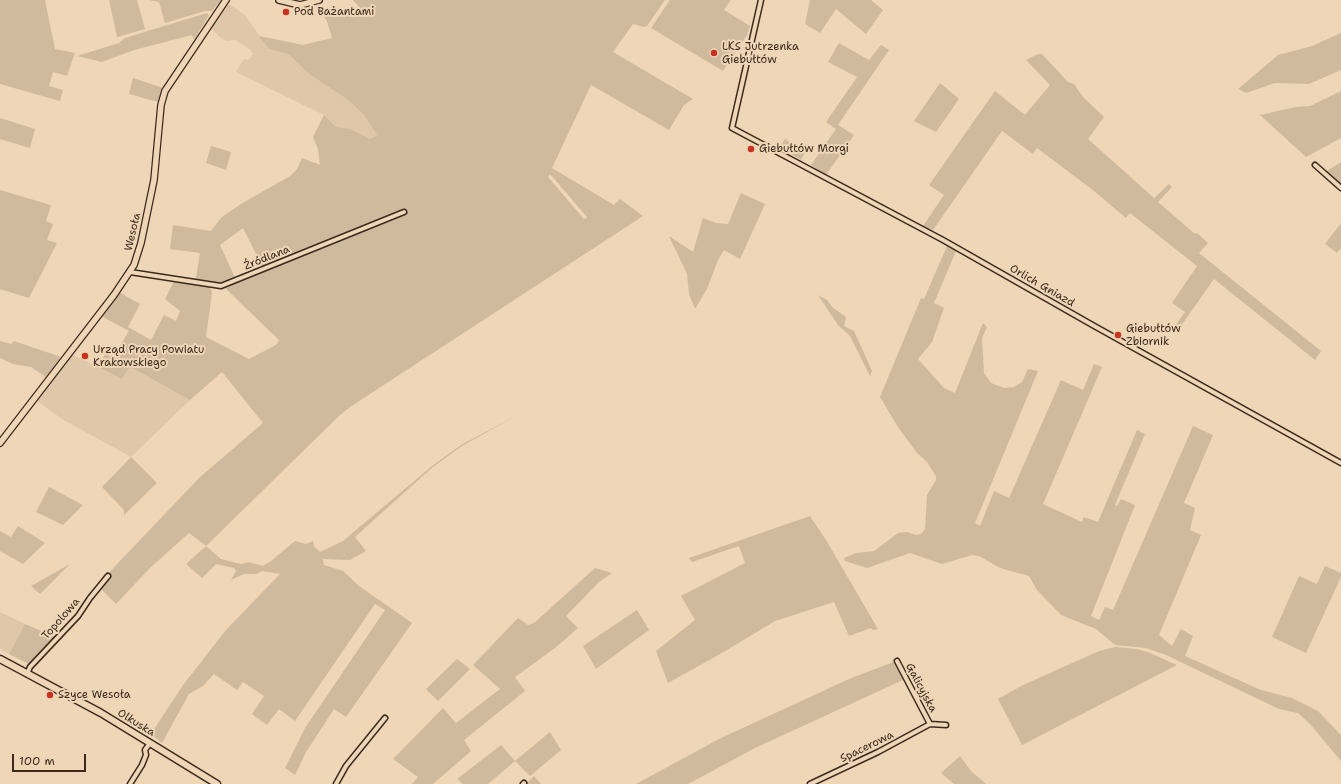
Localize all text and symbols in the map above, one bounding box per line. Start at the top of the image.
place label: Pod Bażantami [294,5,374,19]
marker: Pod Bażantami [281,7,291,17]
place label: LKS Jutrzenka Giebułtów [722,40,799,66]
marker: LKS Jutrzenka Giebułtów [709,48,719,58]
place label: Giebułtów Morgi [759,142,849,156]
marker: Giebułtów Morgi [746,144,756,154]
street label: Wesoła [122,212,144,252]
street label: Źródlana [242,243,292,273]
street label: Orlich Gniazd [1007,262,1077,310]
place label: Giebułtów Zbiornik [1126,322,1181,348]
marker: Giebułtów Zbiornik [1113,330,1123,340]
place label: Urząd Pracy Powiatu Krakowskiego [93,343,204,369]
marker: Urząd Pracy Powiatu Krakowskiego [80,351,90,361]
street label: Topolowa [39,595,83,643]
street label: Galicyjska [903,661,939,715]
place label: Szyce Wesoła [58,688,131,702]
marker: Szyce Wesoła [45,690,55,700]
street label: Olkuska [115,706,157,740]
street label: Spacerowa [838,728,896,766]
scale bar [14,746,88,772]
text: 100 m [19,753,55,769]

